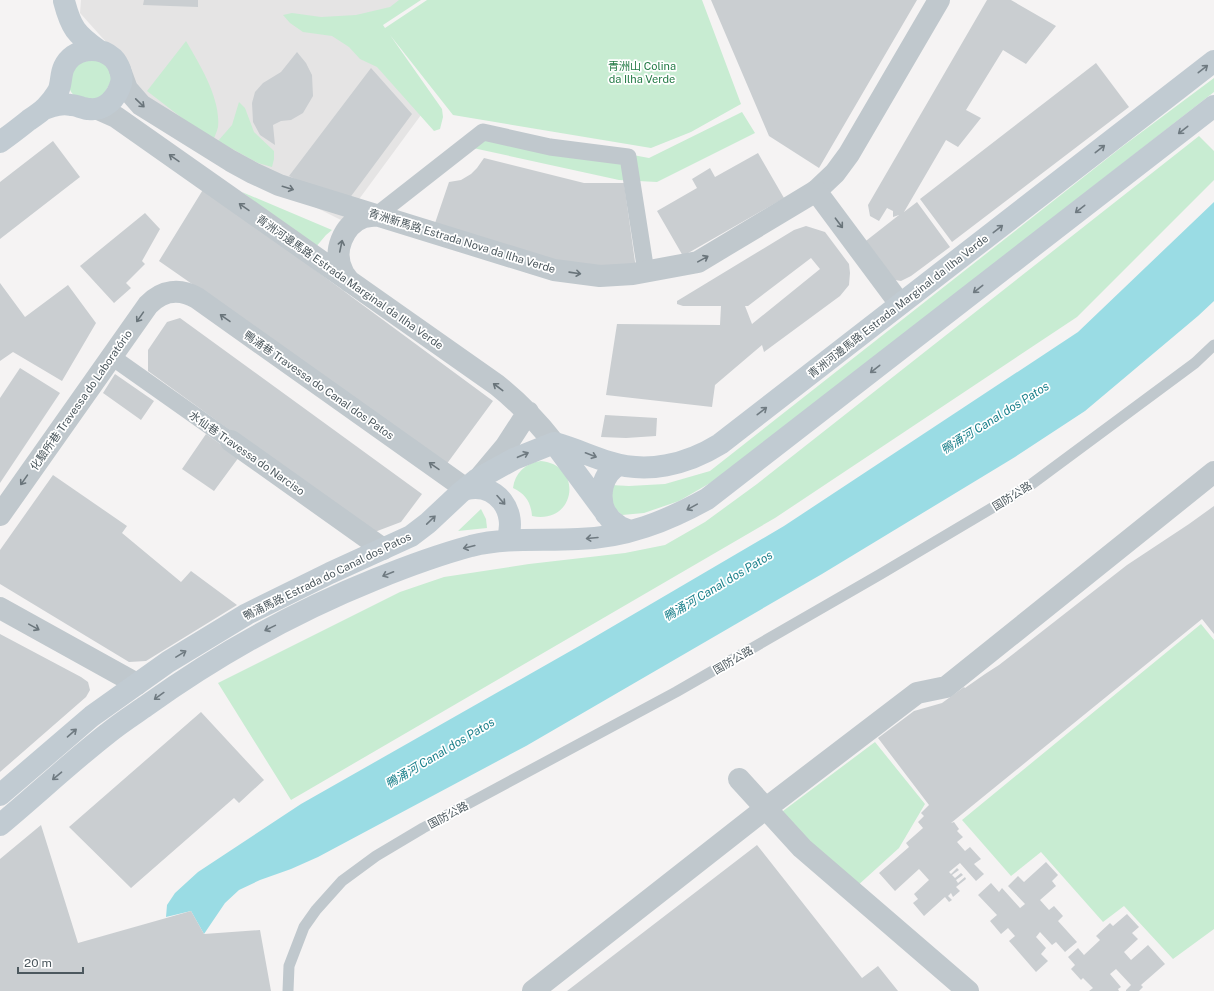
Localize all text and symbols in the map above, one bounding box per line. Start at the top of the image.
park label: 青洲山 Colina da Ilha Verde [608,60,676,85]
one-way arrow [1197,65,1208,74]
one-way arrow [135,98,145,108]
one-way arrow [1178,125,1189,134]
one-way arrow [1095,145,1106,154]
one-way arrow [169,154,180,162]
one-way arrow [282,184,294,192]
one-way arrow [238,203,249,211]
one-way arrow [1075,205,1086,214]
street label: 青洲新馬路 Estrada Nova da Ilha Verde [367,207,557,275]
street label: 青洲河邊馬路 Estrada Marginal da Ilha Verde [254,213,446,351]
one-way arrow [835,217,843,228]
one-way arrow [992,225,1003,233]
street label: 青洲河邊馬路 Estrada Marginal da Ilha Verde [806,232,990,380]
one-way arrow [337,240,345,253]
one-way arrow [697,255,709,262]
one-way arrow [568,269,581,277]
one-way arrow [972,285,983,293]
one-way arrow [136,311,144,322]
one-way arrow [220,314,231,322]
street label: 化驗所巷 Travessa do Laboratório [28,328,134,472]
street label: 鴨涌巷 Travessa do Canal dos Patos [242,328,397,442]
one-way arrow [870,364,881,373]
water label: 鴨涌河 Canal dos Patos [938,379,1052,457]
one-way arrow [493,382,504,391]
one-way arrow [756,407,767,416]
street label: 水仙巷 Travessa do Narciso [187,409,307,497]
one-way arrow [516,451,528,458]
one-way arrow [585,452,597,460]
one-way arrow [428,462,439,470]
one-way arrow [20,475,29,486]
street label: 国防公路 [990,479,1034,513]
one-way arrow [496,495,505,505]
one-way arrow [686,504,698,512]
one-way arrow [426,515,436,525]
street label: 鴨涌馬路 Estrada do Canal dos Patos [241,530,413,622]
one-way arrow [586,535,599,542]
one-way arrow [463,544,476,551]
water label: 鴨涌河 Canal dos Patos [661,548,775,624]
one-way arrow [382,571,394,579]
one-way arrow [28,623,40,631]
one-way arrow [264,625,276,632]
street label: 国防公路 [711,644,755,676]
one-way arrow [175,649,187,657]
one-way arrow [154,692,165,700]
water label: 鴨涌河 Canal dos Patos [383,715,497,791]
one-way arrow [67,729,78,738]
one-way arrow [51,772,62,781]
street label: 国防公路 [426,799,470,831]
scale bar [18,949,83,975]
text: 20 m [24,956,52,970]

